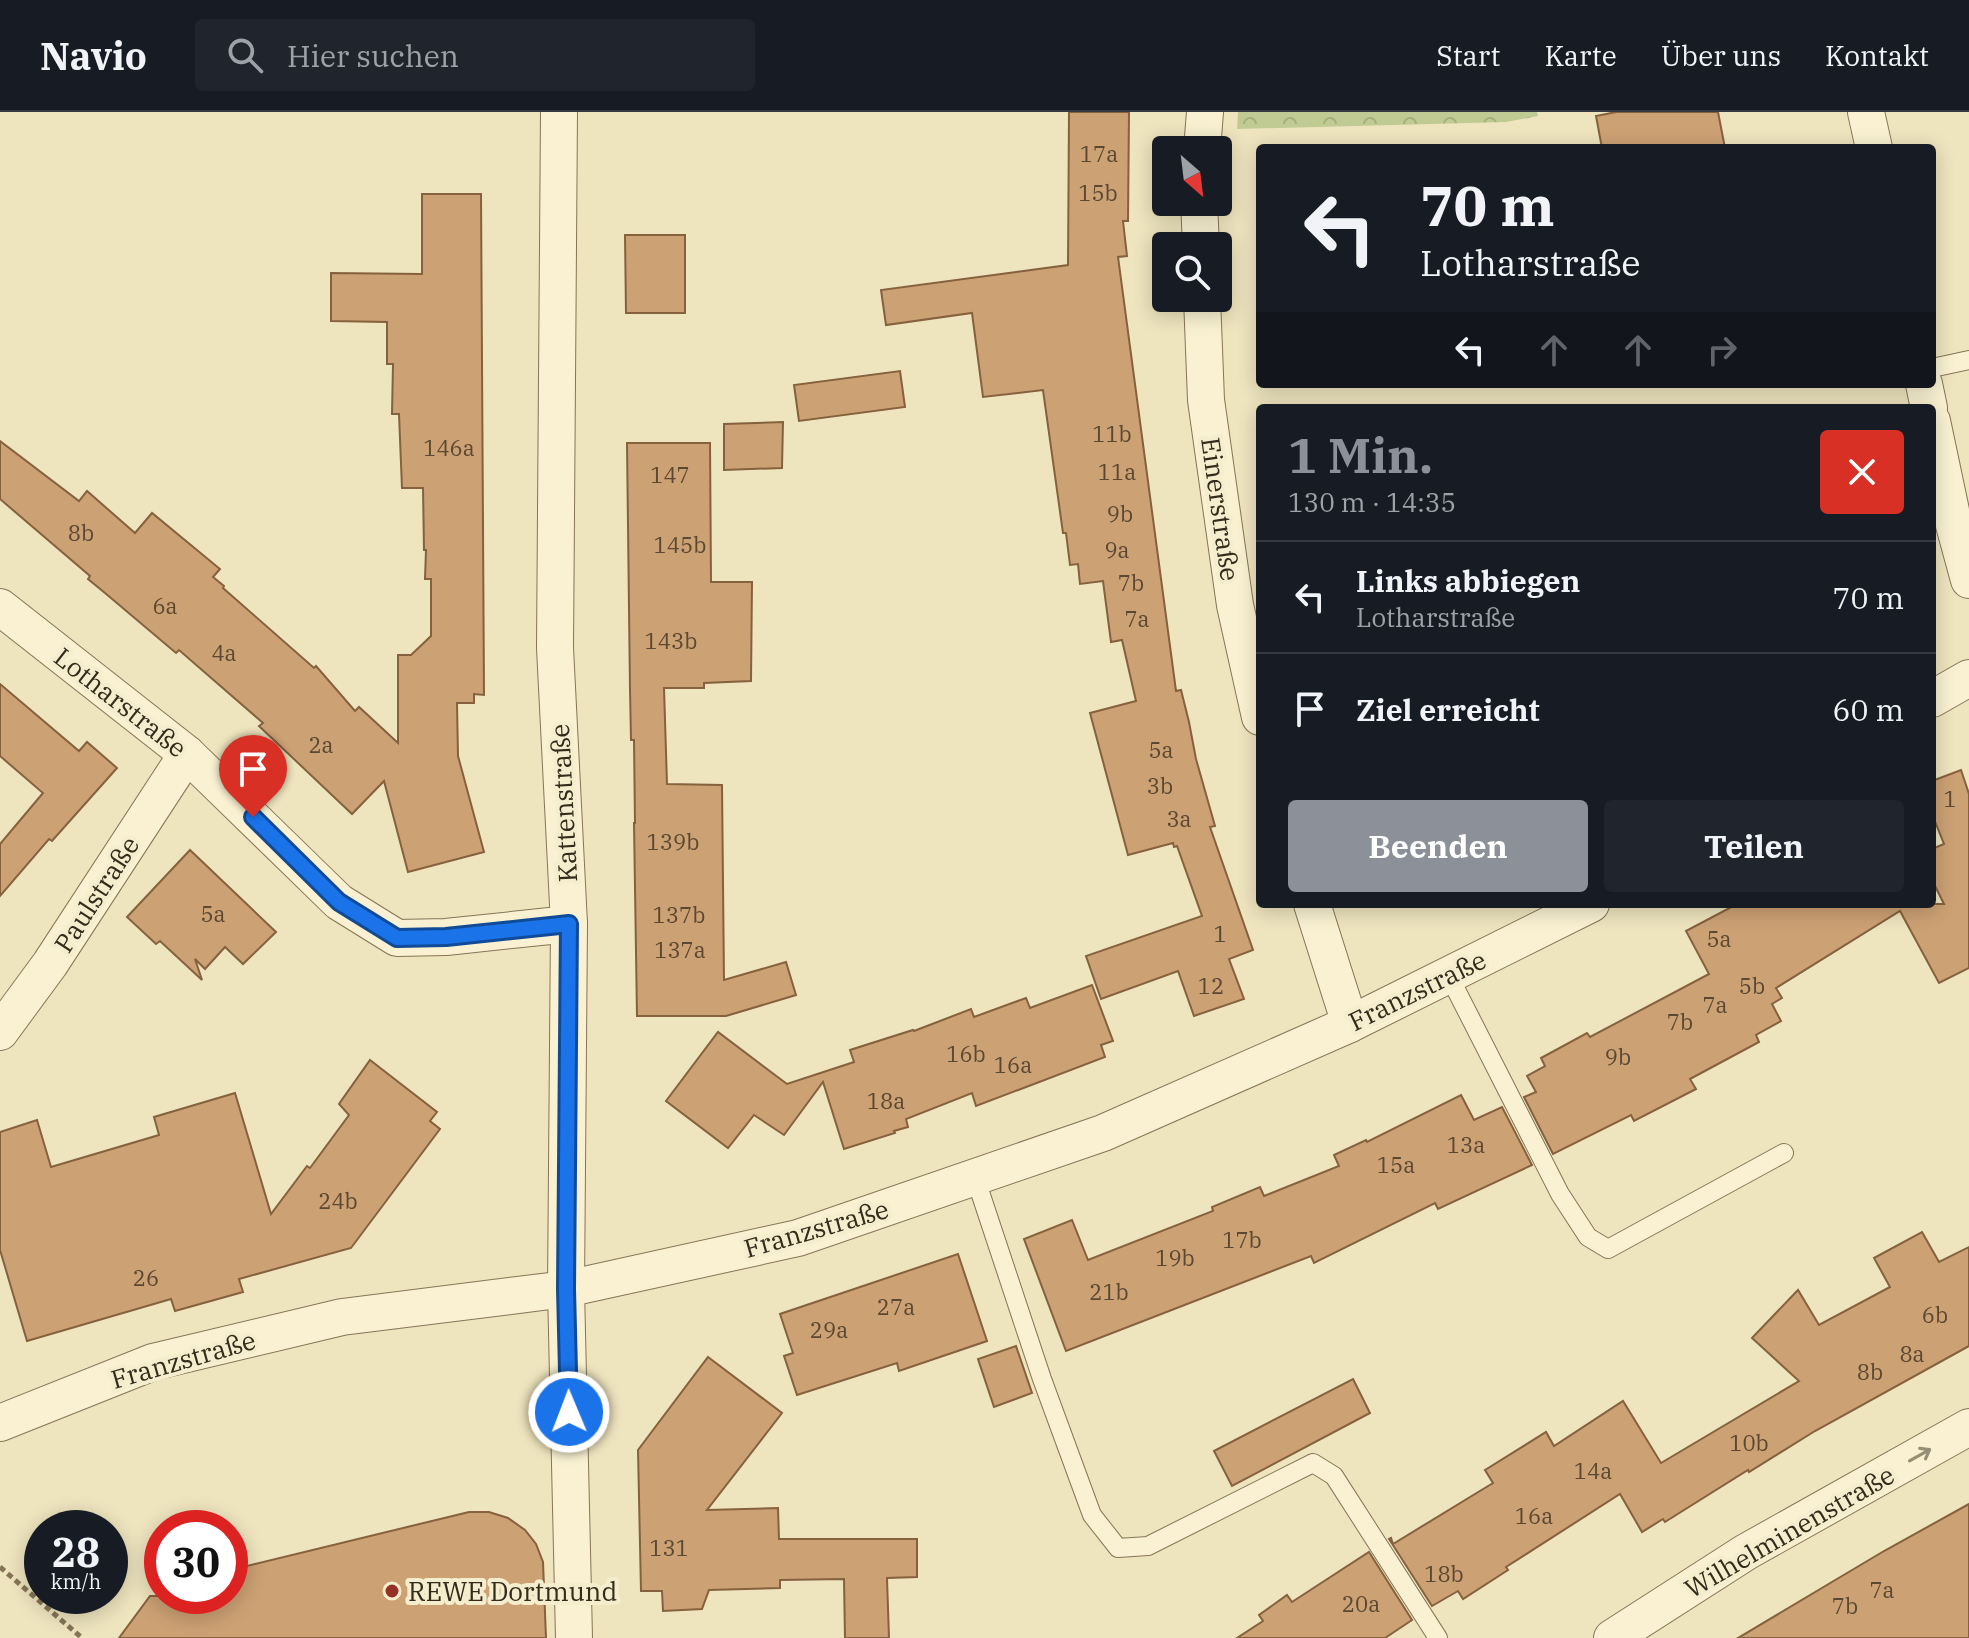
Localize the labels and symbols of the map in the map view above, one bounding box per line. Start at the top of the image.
north arrow [1152,136,1232,216]
house number: 17a [1080,139,1118,168]
house number: 15b [1078,178,1118,207]
house number: 11b [1092,419,1132,448]
house number: 146a [423,433,475,462]
street label: Einerstraße [1194,435,1248,583]
house number: 11a [1098,457,1136,486]
house number: 147 [650,460,690,489]
house number: 9b [1107,499,1133,528]
house number: 8b [68,518,94,547]
house number: 145b [654,530,706,559]
house number: 9a [1104,535,1130,564]
house number: 7b [1118,568,1144,597]
house number: 6a [152,591,178,620]
house number: 7a [1124,604,1150,633]
house number: 143b [645,626,697,655]
house number: 4a [211,638,237,667]
street label: Lotharstraße [48,640,194,764]
street label: Kattenstraße [542,723,584,883]
house number: 2a [308,730,334,759]
pin [219,735,287,817]
house number: 5a [1148,735,1174,764]
house number: 3b [1147,771,1173,800]
house number: 1 [1943,784,1957,813]
house number: 3a [1166,804,1192,833]
house number: 139b [647,827,699,856]
street label: Paulstraße [46,829,146,959]
house number: 5a [200,899,226,928]
house number: 137b [653,900,705,929]
house number: 1 [1213,919,1227,948]
house number: 5a [1706,924,1732,953]
house number: 137a [654,935,706,964]
street label: Franzstraße [1343,942,1491,1038]
house number: 12 [1198,971,1224,1000]
house number: 5b [1739,971,1765,1000]
house number: 7a [1702,990,1728,1019]
house number: 7b [1667,1007,1693,1036]
house number: 16b [946,1039,986,1068]
house number: 9b [1605,1042,1631,1071]
house number: 16a [994,1050,1032,1079]
house number: 18a [867,1086,905,1115]
house number: 13a [1447,1130,1485,1159]
house number: 15a [1377,1150,1415,1179]
house number: 24b [318,1186,358,1215]
street label: Franzstraße [740,1191,892,1265]
house number: 17b [1222,1225,1262,1254]
house number: 19b [1155,1243,1195,1272]
house number: 26 [133,1263,159,1292]
house number: 21b [1089,1277,1129,1306]
house number: 27a [877,1292,915,1321]
house number: 6b [1922,1300,1948,1329]
house number: 29a [810,1315,848,1344]
street label: Franzstraße [107,1322,259,1396]
house number: 8a [1899,1339,1925,1368]
house number: 8b [1857,1357,1883,1386]
position arrow [527,1370,611,1454]
house number: 10b [1729,1428,1769,1457]
one-way arrow [1908,1447,1931,1463]
house number: 14a [1574,1456,1612,1485]
street label: Wilhelminenstraße [1678,1457,1900,1605]
house number: 16a [1515,1501,1553,1530]
speed limit sign: 30 [144,1510,248,1614]
house number: 131 [649,1533,689,1562]
house number: 18b [1424,1559,1464,1588]
place label: REWE Dortmund [408,1574,617,1608]
house number: 7a [1869,1575,1895,1604]
marker: REWE Dortmund [383,1582,401,1600]
house number: 20a [1342,1589,1380,1618]
house number: 7b [1832,1591,1858,1620]

